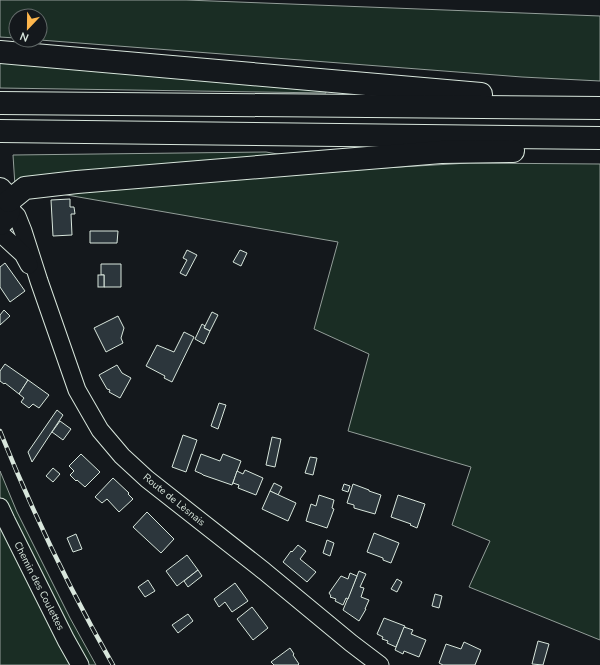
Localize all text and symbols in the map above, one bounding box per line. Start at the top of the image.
north arrow [8,8,48,48]
text: N [18,28,31,45]
street label: Route de Lèsnais [140,471,208,530]
street label: Chemin des Coulettes [10,539,68,633]

